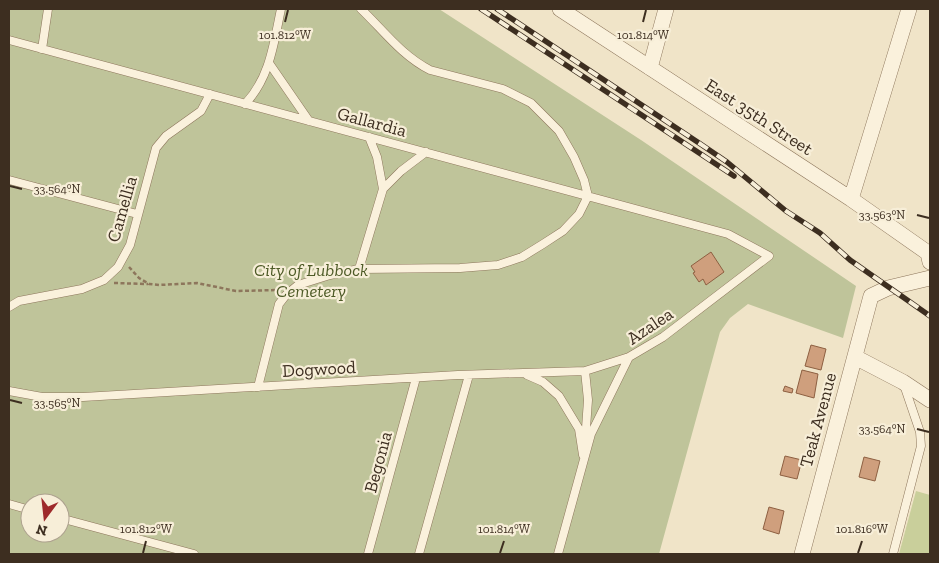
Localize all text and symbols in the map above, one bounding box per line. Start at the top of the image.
text: 101.812°W [259,28,312,42]
text: 101.814°W [617,28,670,42]
street label: East 35th Street [701,74,817,160]
street label: Gallardia [335,102,409,142]
street label: Camellia [102,173,142,245]
text: 33.564°N [34,182,80,196]
text: 33.563°N [859,208,905,222]
park label: City of Lubbock Cemetery [254,259,368,302]
street label: Azalea [623,303,677,349]
street label: Dogwood [282,356,357,382]
street label: Teak Avenue [795,370,841,470]
text: 33.565°N [34,396,80,410]
text: 33.564°N [859,422,905,436]
street label: Begonia [359,429,397,495]
north arrow [20,493,70,543]
text: N [34,520,49,540]
text: 101.812°W [120,522,173,536]
text: 101.814°W [478,522,531,536]
text: 101.816°W [836,522,889,536]

